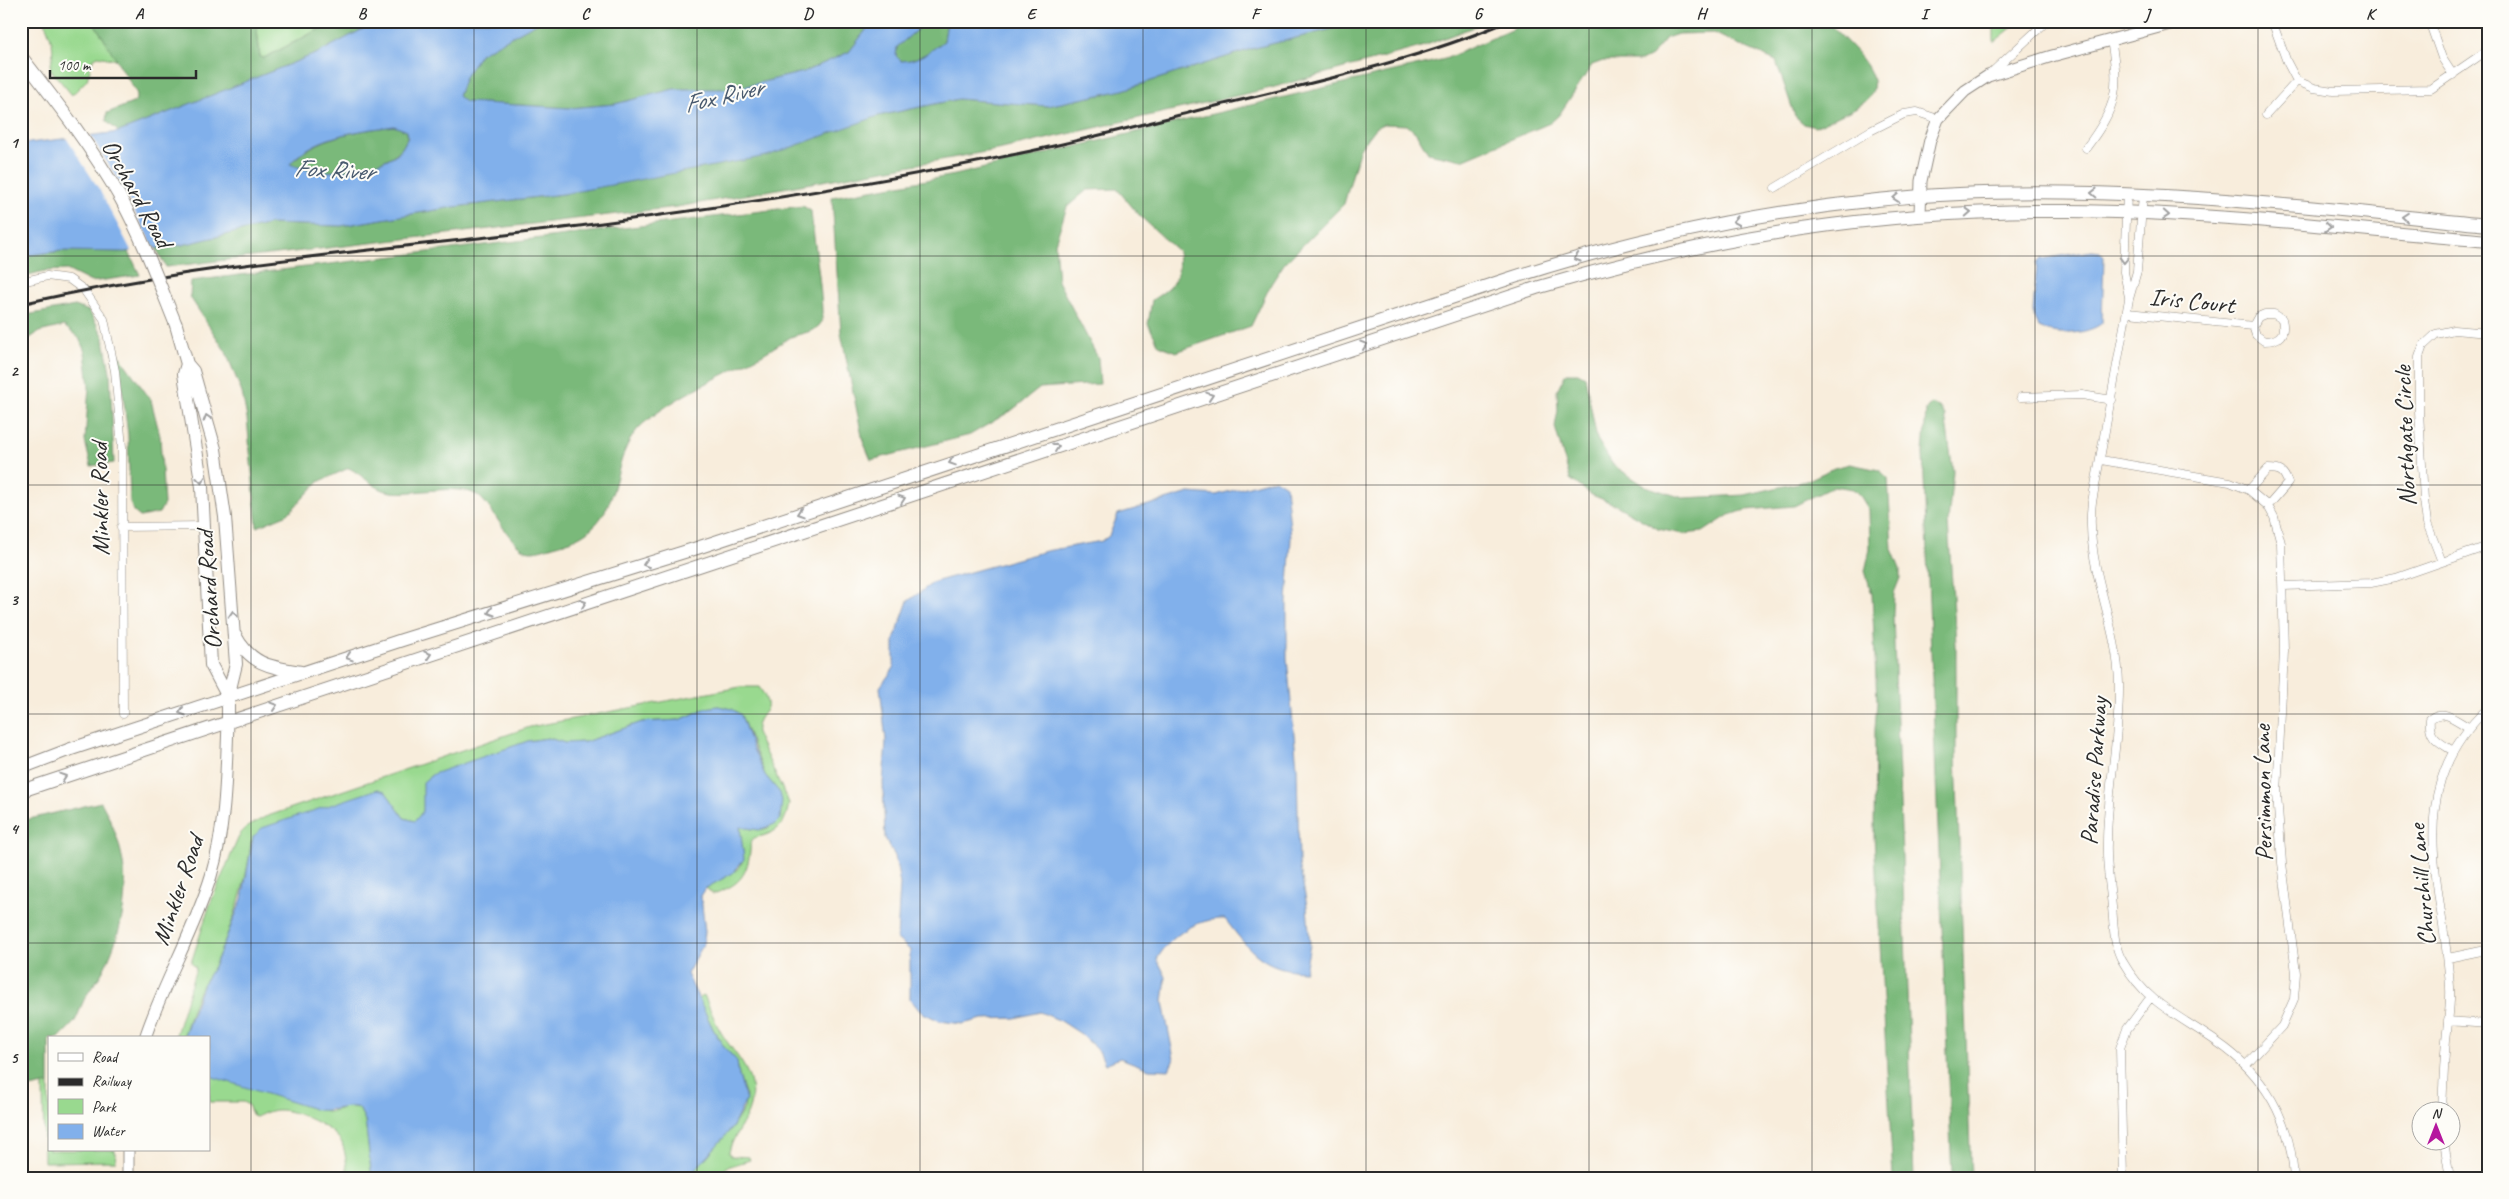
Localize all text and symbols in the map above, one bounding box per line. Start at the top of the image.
text: A [135,4,145,24]
text: B [358,4,368,24]
text: C [581,4,591,24]
text: D [803,4,814,24]
text: E [1027,4,1038,24]
text: F [1251,4,1262,24]
text: G [1474,4,1484,24]
text: H [1696,4,1708,24]
text: I [1921,4,1931,24]
text: J [2143,4,2152,24]
text: K [2366,4,2378,24]
scale bar [50,48,196,80]
text: 100 m [58,56,92,75]
water label: Fox River [680,69,770,121]
text: 1 [10,133,19,153]
street label: Orchard Road [94,134,182,256]
water label: Fox River [293,151,379,188]
one-way arrow [2090,188,2098,199]
one-way arrow [1892,193,1900,204]
one-way arrow [1965,207,1973,218]
one-way arrow [2162,209,2170,220]
one-way arrow [2401,212,2409,223]
one-way arrow [1731,215,1740,226]
one-way arrow [2324,222,2332,233]
one-way arrow [1574,252,1582,262]
one-way arrow [2119,256,2130,264]
street label: Iris Court [2148,281,2239,322]
one-way arrow [1359,341,1368,351]
text: 2 [10,361,19,381]
street label: Northgate Circle [2386,363,2423,507]
one-way arrow [1205,391,1213,401]
one-way arrow [203,415,213,423]
street label: Minkler Road [83,438,117,556]
one-way arrow [1051,443,1059,453]
one-way arrow [948,457,957,467]
one-way arrow [195,476,206,484]
one-way arrow [897,495,905,505]
one-way arrow [797,508,805,518]
street label: Orchard Road [189,526,229,651]
one-way arrow [642,558,650,568]
text: 3 [10,590,19,610]
one-way arrow [578,599,586,609]
one-way arrow [487,606,495,616]
one-way arrow [228,610,239,618]
one-way arrow [345,651,353,661]
one-way arrow [424,651,432,661]
street label: Paradise Parkway [2073,694,2115,846]
one-way arrow [270,702,278,712]
one-way arrow [178,706,186,716]
street label: Persimmon Lane [2246,723,2280,862]
one-way arrow [58,772,66,782]
text: 4 [10,819,19,839]
street label: Churchill Lane [2401,821,2443,947]
street label: Minkler Road [144,828,213,949]
legend [48,1036,210,1152]
text: 5 [11,1048,20,1068]
text: Road [92,1048,119,1067]
text: Railway [92,1072,133,1091]
text: Park [92,1098,117,1117]
north arrow [2412,1102,2462,1152]
text: N [2432,1105,2443,1122]
text: Water [92,1122,126,1141]

